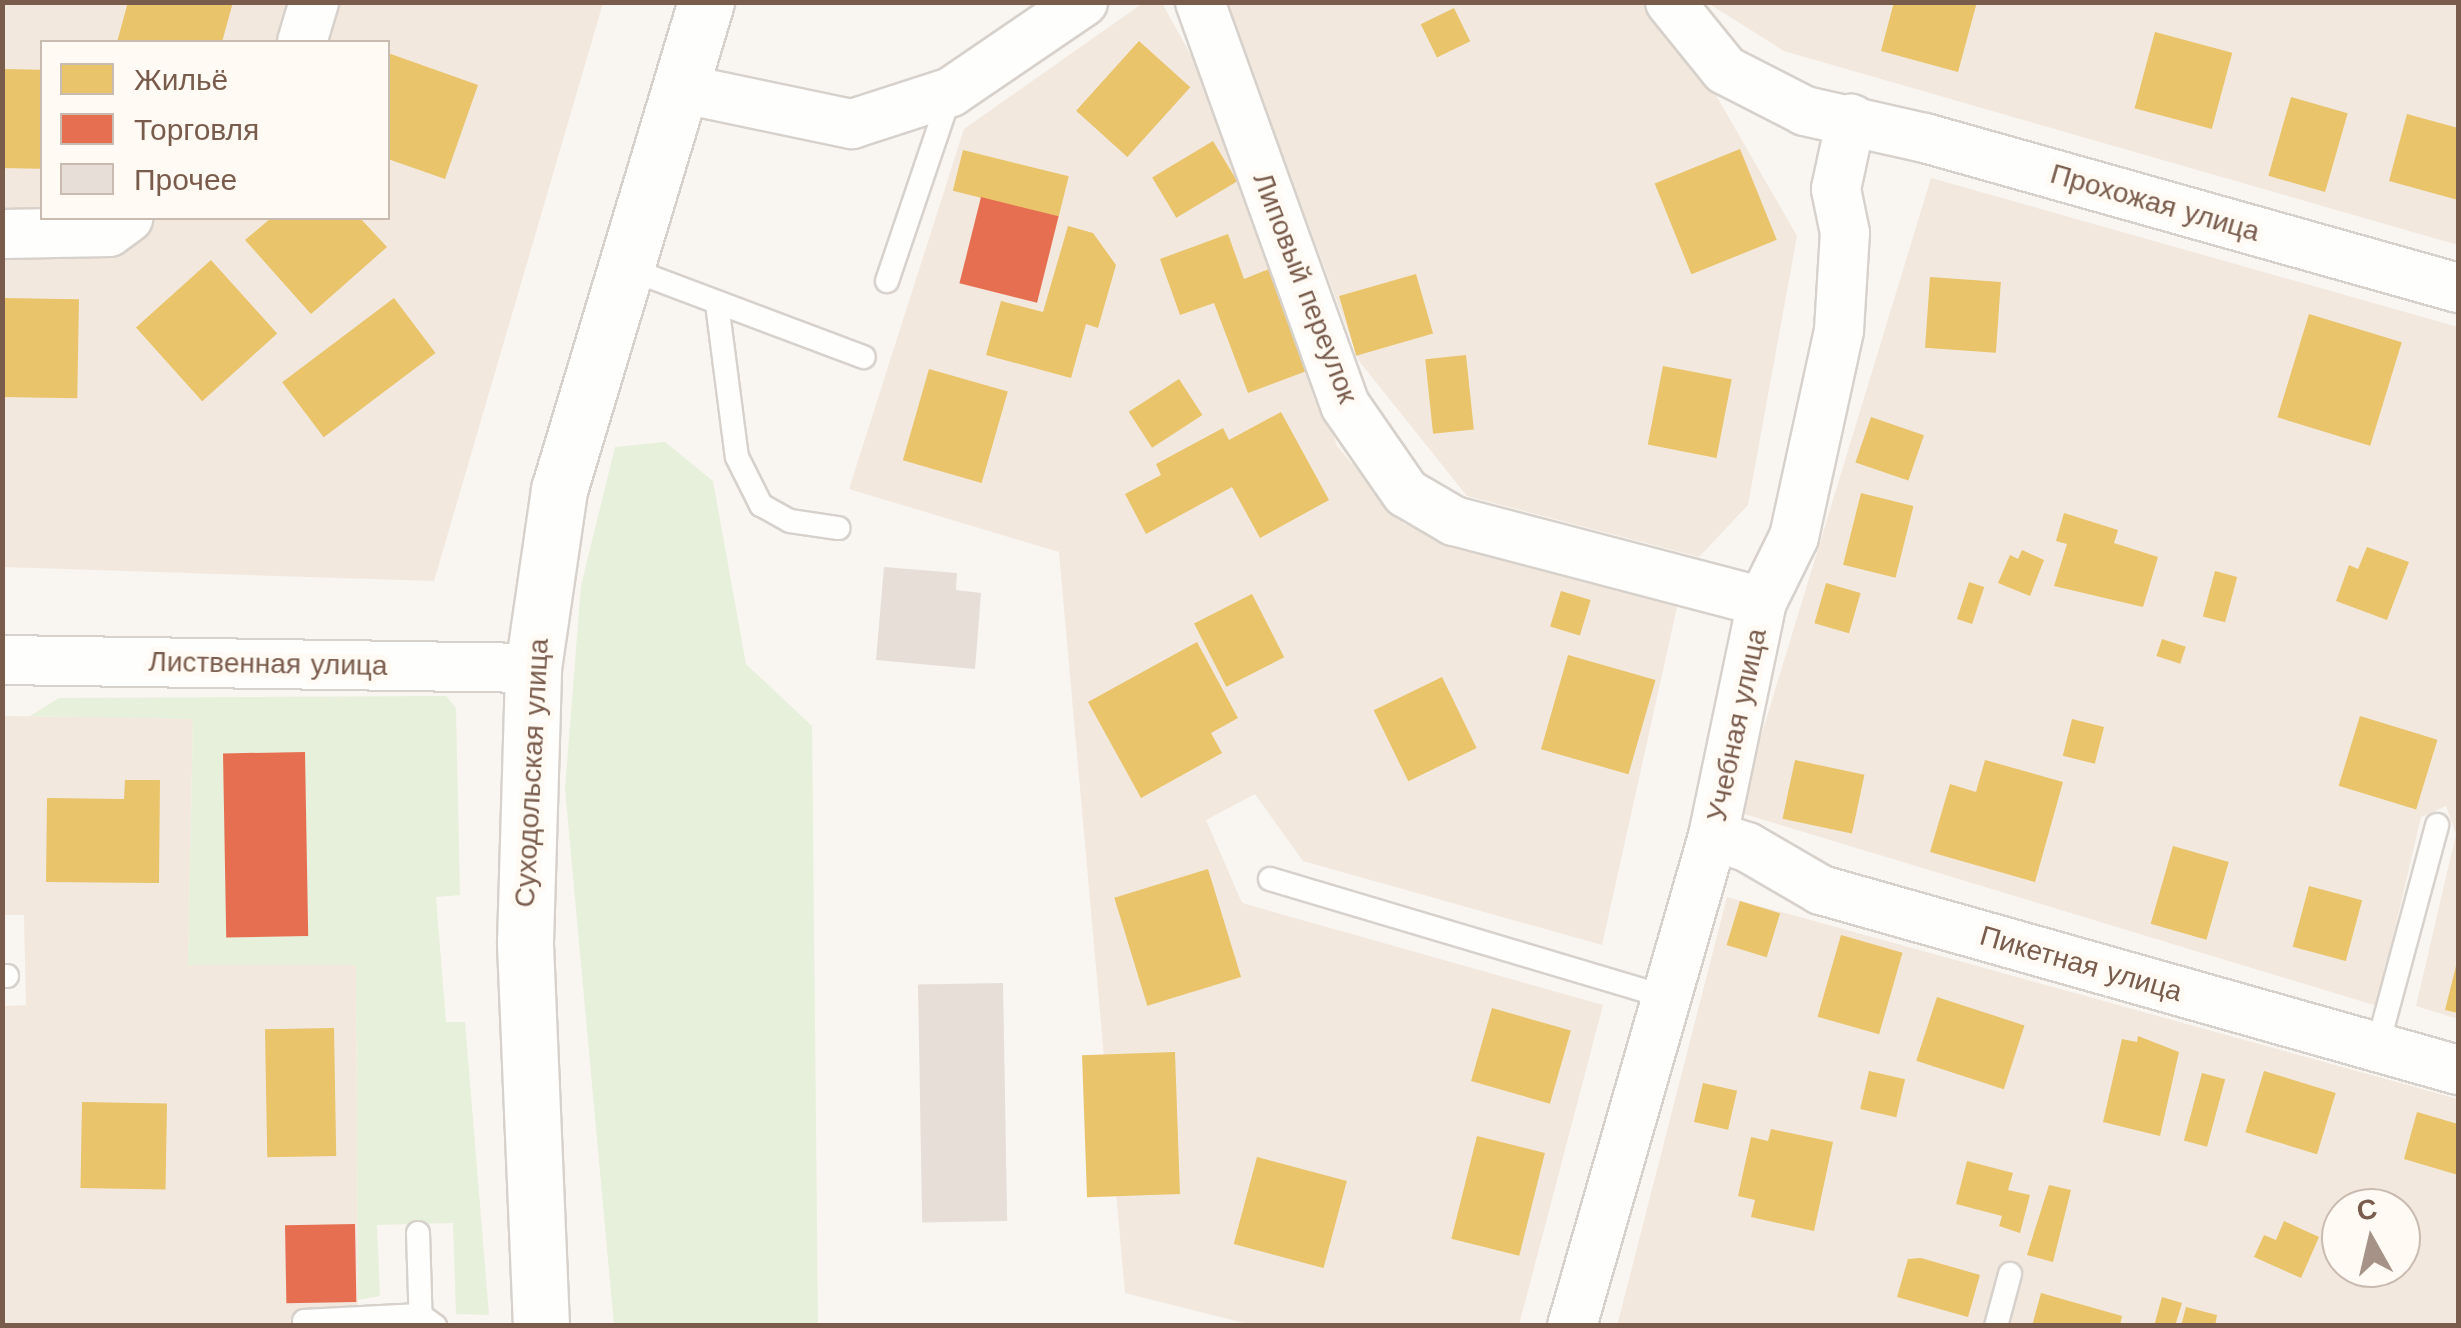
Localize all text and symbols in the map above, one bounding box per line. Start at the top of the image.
legend [40,40,390,220]
text: Жильё [134,62,228,97]
text: Торговля [134,112,259,147]
street label: Прохожая улица [2047,157,2263,249]
text: Прочее [134,162,237,197]
street label: Липовый переулок [1246,168,1364,408]
street label: Учебная улица [1700,625,1774,825]
street label: Суходольская улица [508,638,556,908]
street label: Лиственная улица [148,645,388,683]
street label: Пикетная улица [1976,919,2186,1009]
north arrow [2321,1188,2421,1288]
text: С [2355,1192,2379,1228]

